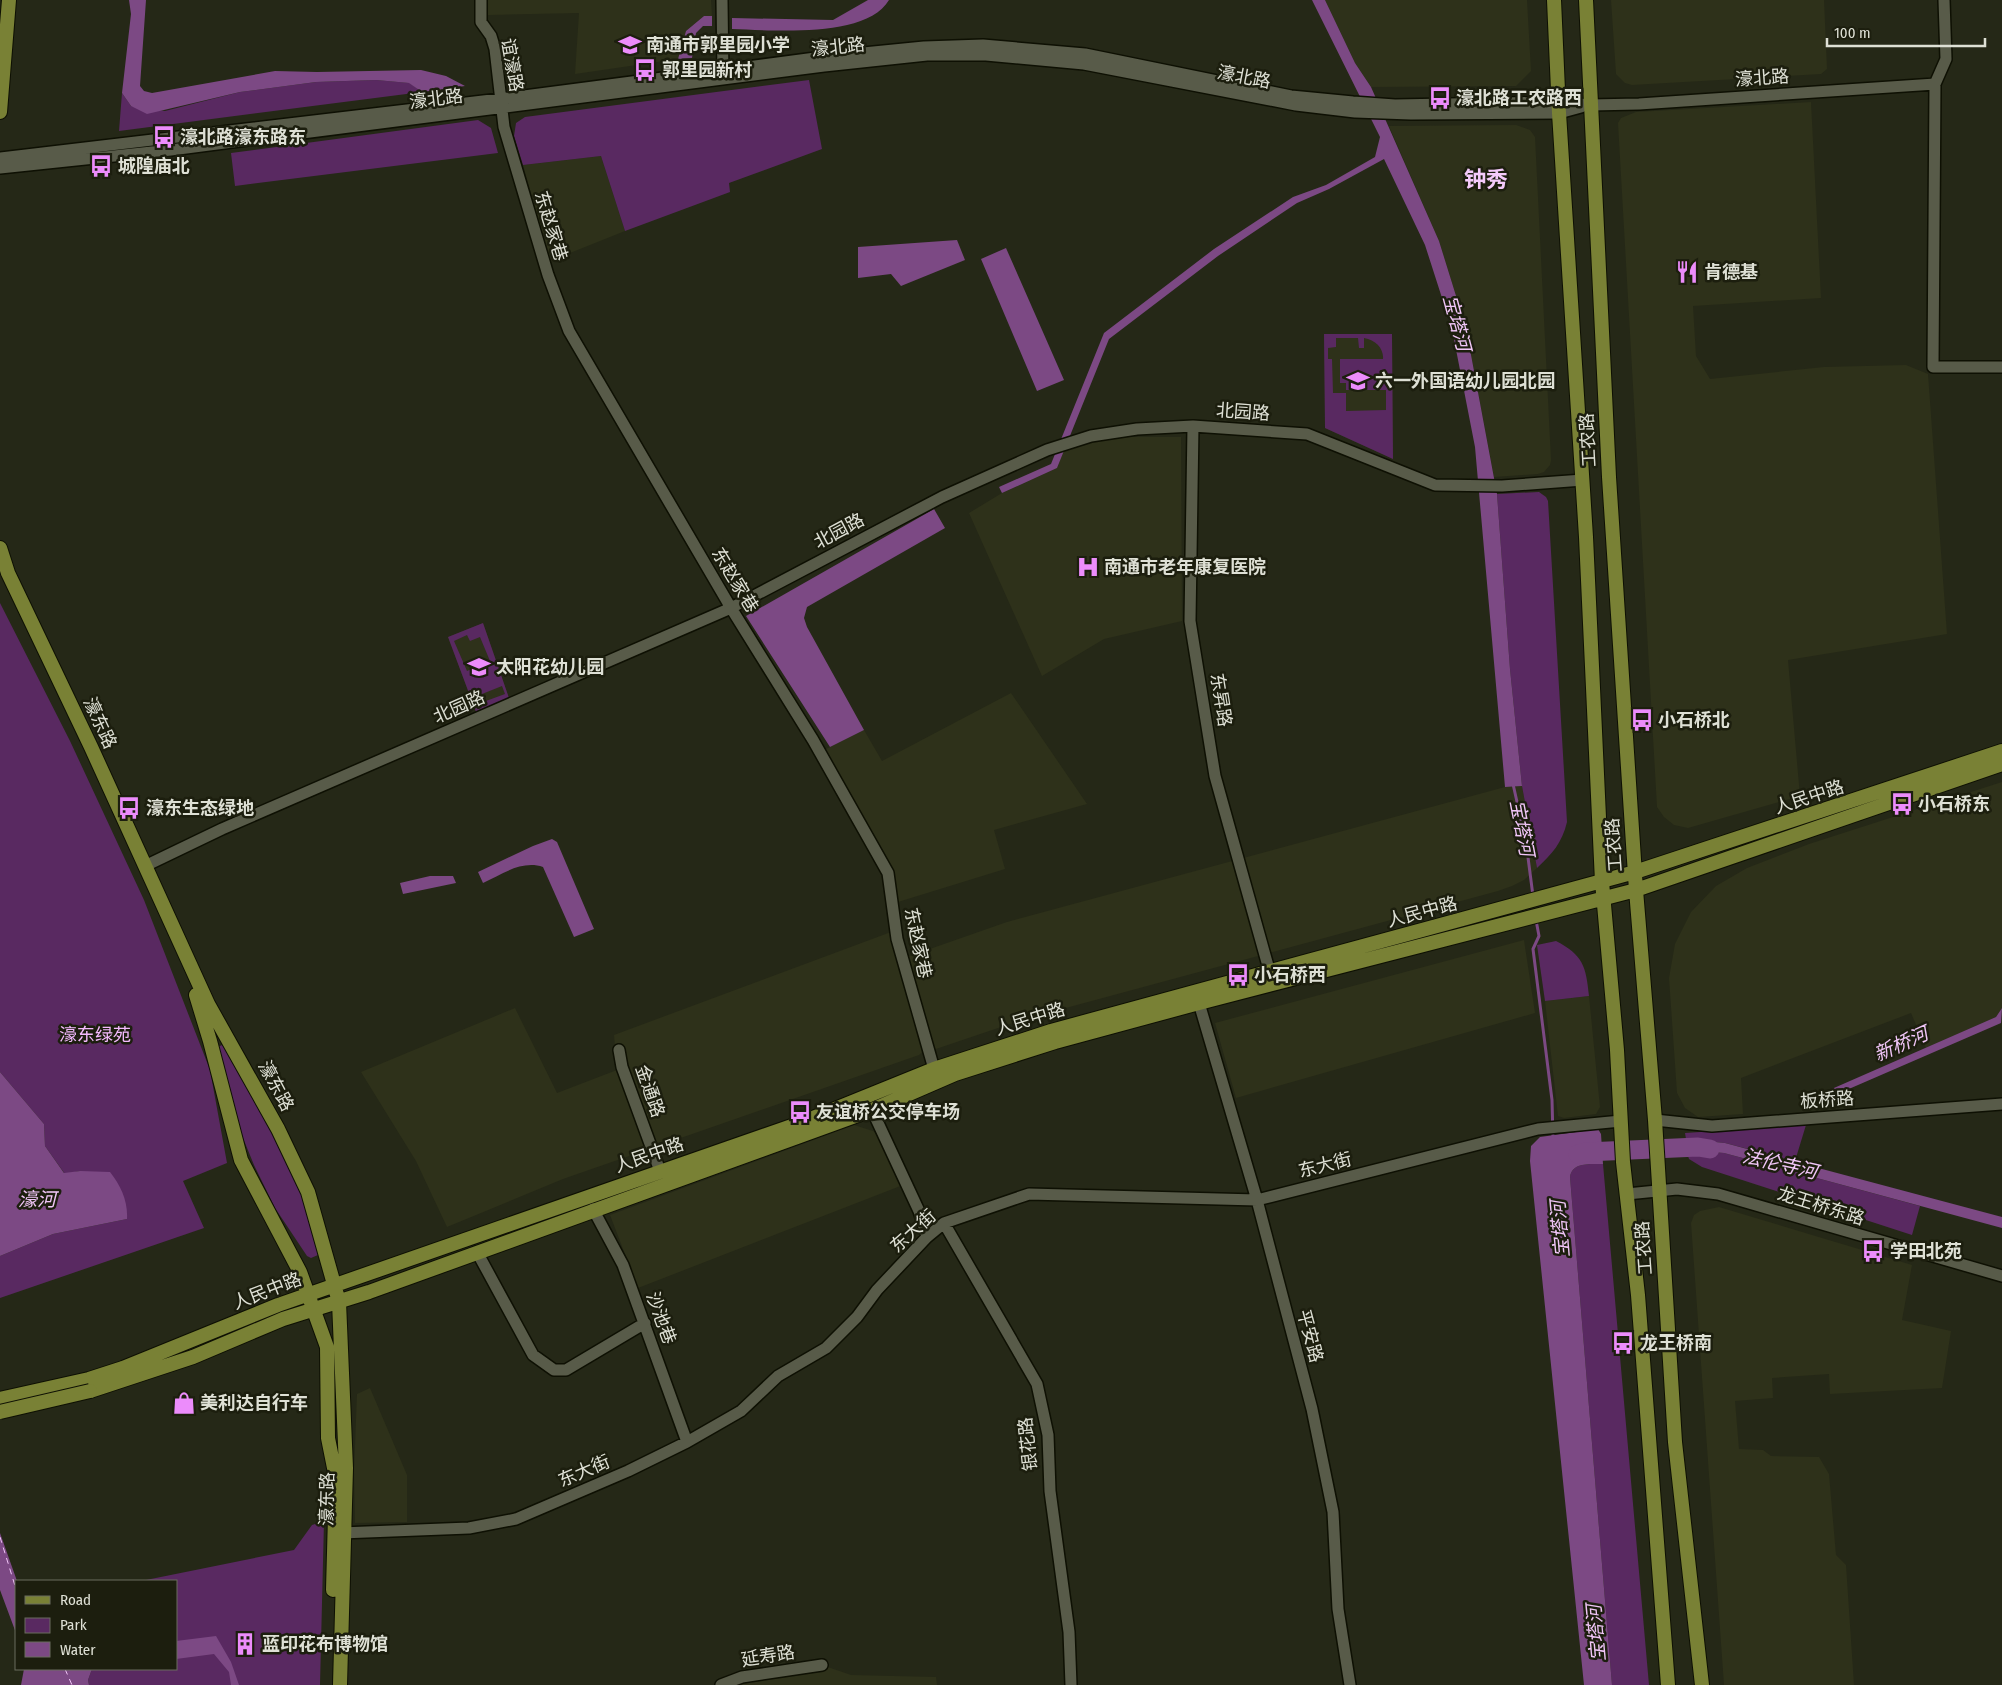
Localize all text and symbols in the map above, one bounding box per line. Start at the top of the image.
scale bar [1827,15,1984,47]
text: 100 m [1834,24,1871,42]
school or university icon: 南通市郭里园小学 [617,32,643,58]
street label: 濠北路 [810,33,866,61]
place label: 南通市郭里园小学 [646,34,790,56]
street label: 谊濠路 [496,37,528,93]
bus stop icon: 郭里园新村 [632,57,658,83]
place label: 郭里园新村 [662,59,752,81]
street label: 濠北路 [1215,61,1273,93]
street label: 濠北路 [1734,65,1790,91]
street label: 濠北路 [408,85,464,113]
bus stop icon: 濠北路工农路西 [1427,85,1453,111]
place label: 濠北路工农路西 [1456,87,1582,109]
bus stop icon: 濠北路濠东路东 [151,124,177,150]
place label: 濠北路濠东路东 [180,126,306,148]
bus stop icon: 城隍庙北 [88,153,114,179]
place label: 城隍庙北 [118,155,190,177]
district label: 钟秀 [1464,166,1508,193]
street label: 东赵家巷 [530,188,572,264]
restaurant icon: 肯德基 [1674,259,1700,285]
place label: 肯德基 [1704,261,1758,283]
water label: 宝塔河 [1439,292,1477,357]
school or university icon: 六一外国语幼儿园北园 [1345,368,1371,394]
place label: 六一外国语幼儿园北园 [1375,370,1555,392]
street label: 北园路 [1215,399,1271,425]
street label: 工农路 [1576,412,1600,468]
street label: 北园路 [810,509,868,553]
street label: 东赵家巷 [707,543,763,617]
hospital icon: 南通市老年康复医院 [1075,554,1101,580]
place label: 南通市老年康复医院 [1104,556,1266,578]
school or university icon: 太阳花幼儿园 [466,654,492,680]
place label: 太阳花幼儿园 [496,656,604,678]
street label: 东昇路 [1206,672,1236,728]
street label: 北园路 [430,686,488,728]
street label: 濠东路 [79,694,121,752]
bus stop icon: 小石桥北 [1629,707,1655,733]
place label: 小石桥北 [1658,709,1730,731]
street label: 人民中路 [1771,775,1847,819]
bus stop icon: 小石桥东 [1889,791,1915,817]
place label: 小石桥东 [1918,793,1990,815]
bus stop icon: 濠东生态绿地 [116,795,142,821]
place label: 濠东生态绿地 [146,797,254,819]
water label: 宝塔河 [1505,798,1539,862]
street label: 工农路 [1601,817,1627,873]
street label: 人民中路 [1384,892,1460,932]
street label: 东赵家巷 [900,905,936,981]
bus stop icon: 小石桥西 [1225,962,1251,988]
place label: 小石桥西 [1254,964,1326,986]
street label: 人民中路 [992,998,1068,1040]
water label: 新桥河 [1870,1020,1935,1066]
park label: 濠东绿苑 [59,1024,131,1046]
street label: 濠东路 [254,1057,298,1115]
street label: 金通路 [631,1062,669,1120]
street label: 板桥路 [1799,1087,1855,1113]
bus stop icon: 友谊桥公交停车场 [787,1099,813,1125]
place label: 友谊桥公交停车场 [816,1101,960,1123]
street label: 人民中路 [611,1133,687,1177]
water label: 法伦寺河 [1740,1144,1824,1185]
street label: 东大街 [1296,1148,1354,1182]
street label: 龙王桥东路 [1775,1182,1867,1230]
water label: 濠河 [18,1188,60,1211]
water label: 宝塔河 [1546,1196,1574,1258]
street label: 东大街 [886,1205,940,1257]
street label: 工农路 [1631,1220,1657,1276]
bus stop icon: 学田北苑 [1860,1238,1886,1264]
place label: 学田北苑 [1890,1240,1962,1262]
street label: 人民中路 [229,1268,305,1314]
street label: 沙池巷 [641,1289,681,1347]
street label: 平安路 [1292,1307,1328,1365]
bus stop icon: 龙王桥南 [1610,1330,1636,1356]
place label: 龙王桥南 [1640,1332,1712,1354]
shop icon: 美利达自行车 [171,1390,197,1416]
place label: 美利达自行车 [200,1392,308,1414]
street label: 银花路 [1014,1416,1042,1472]
street label: 东大街 [555,1450,613,1492]
street label: 濠东路 [316,1472,338,1526]
legend [15,1580,178,1670]
text: Road [60,1591,91,1609]
water label: 宝塔河 [1582,1600,1610,1662]
text: Park [60,1616,87,1634]
building icon: 蓝印花布博物馆 [232,1631,258,1657]
place label: 蓝印花布博物馆 [262,1633,388,1655]
text: Water [60,1641,96,1659]
street label: 延寿路 [740,1641,796,1671]

